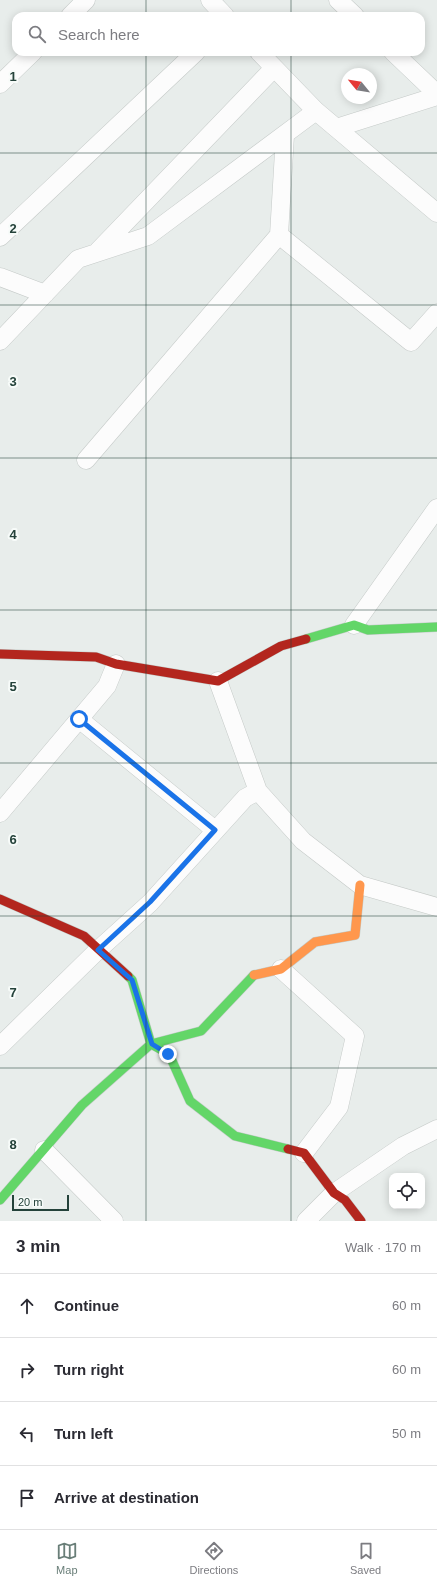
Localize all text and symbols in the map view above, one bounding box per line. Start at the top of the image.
search box [12,12,425,56]
icon: search [26,23,48,45]
text: Search here [58,26,140,43]
north arrow [341,68,377,104]
text: 1 [9,69,17,84]
text: 2 [9,221,17,236]
text: 3 [9,374,17,389]
text: 4 [9,527,17,542]
text: 5 [9,679,17,694]
route start [70,710,88,728]
text: 6 [9,832,17,847]
text: 7 [9,985,17,1000]
route end [159,1045,177,1063]
text: 8 [9,1137,17,1152]
map controls [389,1173,425,1209]
button: locate [389,1173,425,1209]
scale bar [12,1193,69,1212]
text: 20 m [18,1196,42,1208]
text: 3 min [16,1237,60,1256]
text: Walk · 170 m [345,1240,421,1255]
icon: ahead [16,1295,38,1317]
text: Continue [54,1297,119,1314]
text: 60 m [392,1298,421,1313]
icon: right [16,1359,38,1381]
text: Turn right [54,1361,124,1378]
text: 60 m [392,1362,421,1377]
icon: left [16,1423,38,1445]
text: Turn left [54,1425,113,1442]
text: 50 m [392,1426,421,1441]
icon: arrive [16,1487,38,1509]
text: Arrive at destination [54,1489,199,1506]
tab: Map [56,1540,78,1576]
tab: Directions [189,1540,238,1576]
tab: Saved [350,1540,381,1576]

